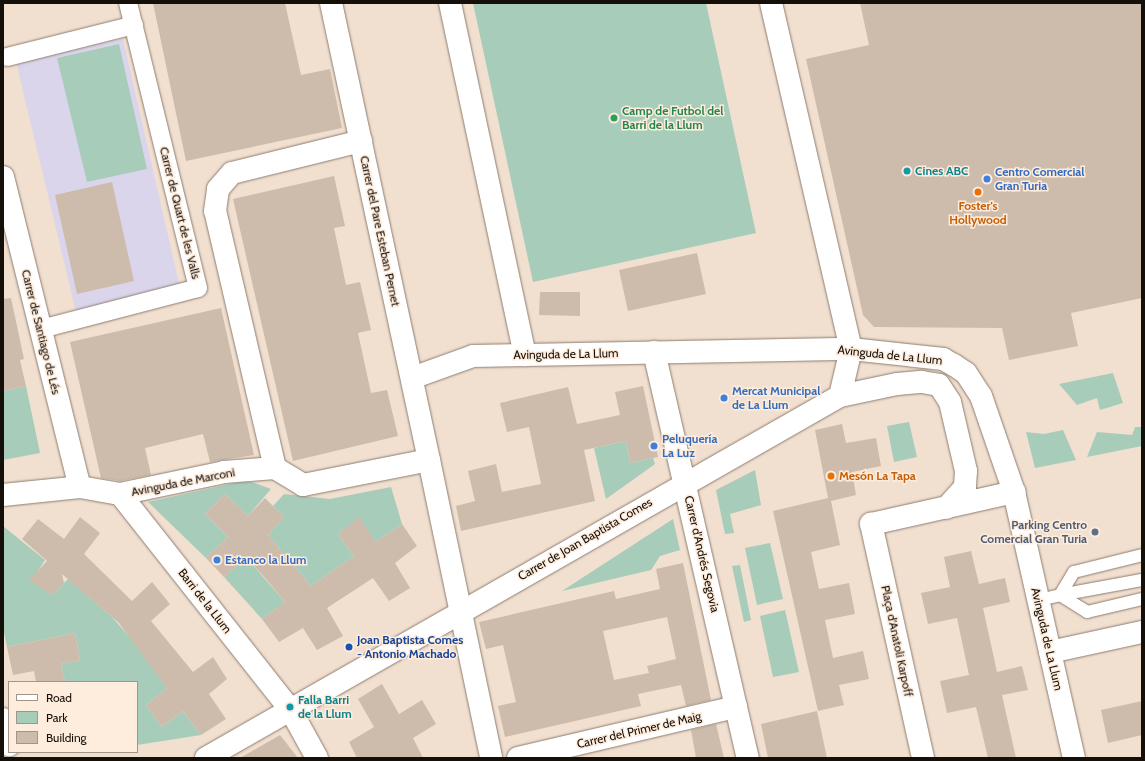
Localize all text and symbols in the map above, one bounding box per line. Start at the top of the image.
place label: Camp de Futbol del Barri de la Llum [622,104,723,132]
marker: Camp de Futbol del Barri de la Llum [609,113,619,123]
street label: Carrer de Quart de les Valls [157,145,203,281]
street label: Carrer del Pare Esteban Pernet [357,154,403,308]
place label: Cines ABC [915,164,968,178]
place label: Centro Comercial Gran Turia [995,165,1084,193]
marker: Cines ABC [902,166,912,176]
marker: Centro Comercial Gran Turia [982,174,992,184]
marker: Foster's Hollywood [973,187,983,197]
place label: Foster's Hollywood [949,199,1007,227]
street label: Carrer de Santiago de Lés [19,268,63,396]
street label: Avinguda de La Llum [837,342,943,368]
street label: Avinguda de La Llum [513,346,619,362]
place label: Mercat Municipal de La Llum [732,384,820,412]
marker: Mercat Municipal de La Llum [719,393,729,403]
place label: Peluquería La Luz [662,432,717,460]
marker: Peluquería La Luz [649,441,659,451]
street label: Avinguda de Marconi [130,465,236,499]
place label: Mesón La Tapa [839,469,916,483]
marker: Mesón La Tapa [826,471,836,481]
street label: Carrer d'Andrés Segovia [682,494,722,614]
street label: Carrer de Joan Baptista Comes [515,495,655,583]
place label: Parking Centro Comercial Gran Turia [980,518,1087,546]
marker: Parking Centro Comercial Gran Turia [1090,527,1100,537]
place label: Estanco la Llum [225,553,306,567]
marker: Estanco la Llum [212,555,222,565]
street label: Barri de la Llum [175,566,235,636]
street label: Plaça d'Anatoli Karpoff [878,584,916,698]
street label: Avinguda de La Llum [1028,586,1066,692]
place label: Joan Baptista Comes - Antonio Machado [357,633,463,661]
marker: Joan Baptista Comes - Antonio Machado [344,642,354,652]
legend [8,681,138,753]
text: Road [46,690,72,705]
place label: Falla Barri de la Llum [298,693,352,721]
marker: Falla Barri de la Llum [285,702,295,712]
street label: Carrer del Primer de Maig [575,709,703,751]
text: Park [46,710,68,725]
text: Building [46,730,87,745]

